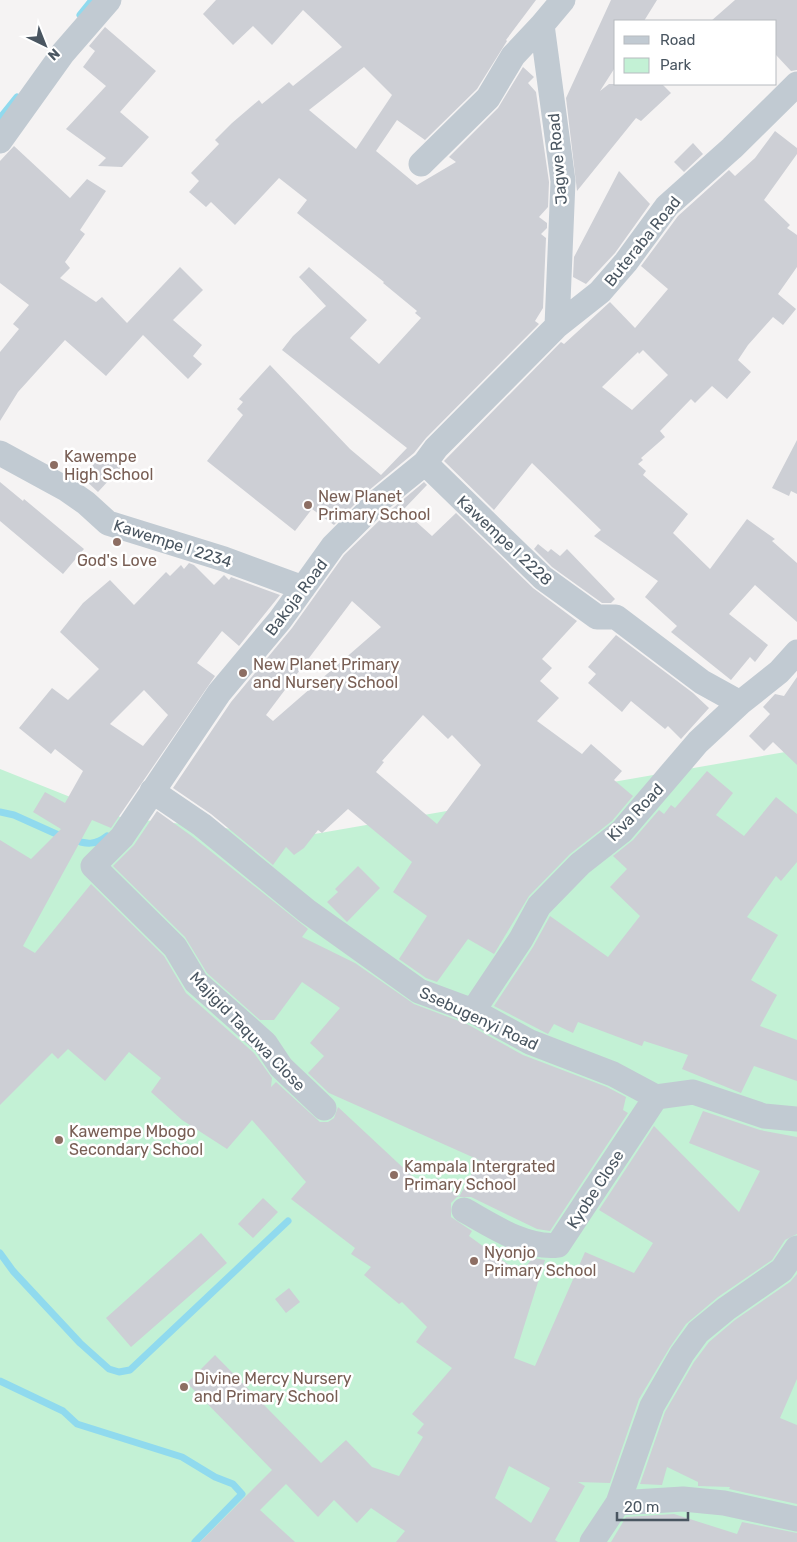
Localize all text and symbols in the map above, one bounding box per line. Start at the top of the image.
north arrow [20,20,70,70]
legend [614,20,777,85]
text: Road [660,31,696,49]
text: N [44,44,63,64]
text: Park [660,56,691,74]
street label: Jagwe Road [544,112,571,206]
street label: Buteraba Road [600,192,685,290]
place label: Kawempe High School [64,447,153,484]
marker: Kawempe High School [48,459,60,471]
place label: New Planet Primary School [318,487,430,524]
street label: Kawempe I 2228 [453,491,556,589]
marker: New Planet Primary School [302,499,314,511]
street label: Kawempe I 2234 [111,515,234,572]
marker: God's Love [111,536,123,548]
place label: God's Love [77,551,157,570]
street label: Bakoja Road [261,555,331,639]
place label: New Planet Primary and Nursery School [253,655,399,692]
marker: New Planet Primary and Nursery School [237,667,249,679]
street label: Kiva Road [603,780,667,845]
street label: Majigid Taquwa Close [186,968,309,1095]
street label: Ssebugenyi Road [416,983,541,1054]
place label: Kawempe Mbogo Secondary School [69,1122,203,1159]
marker: Kawempe Mbogo Secondary School [53,1134,65,1146]
street label: Kyobe Close [563,1146,628,1232]
place label: Kampala Intergrated Primary School [404,1157,556,1194]
marker: Kampala Intergrated Primary School [388,1169,400,1181]
place label: Nyonjo Primary School [484,1243,596,1280]
marker: Nyonjo Primary School [468,1255,480,1267]
place label: Divine Mercy Nursery and Primary School [194,1369,352,1406]
marker: Divine Mercy Nursery and Primary School [178,1381,190,1393]
scale bar [617,1490,688,1522]
text: 20 m [624,1498,659,1516]

